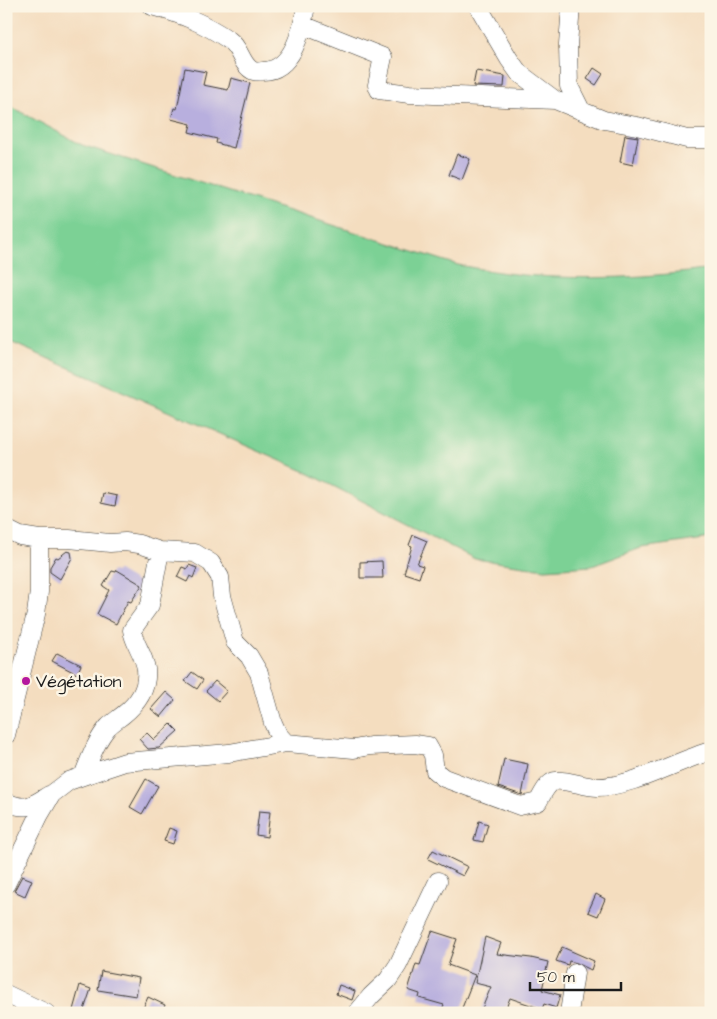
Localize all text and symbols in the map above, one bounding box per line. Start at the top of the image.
place label: Végétation [36,669,122,695]
marker: Végétation [20,675,32,687]
scale bar [530,959,621,991]
text: 50 m [537,967,575,988]

